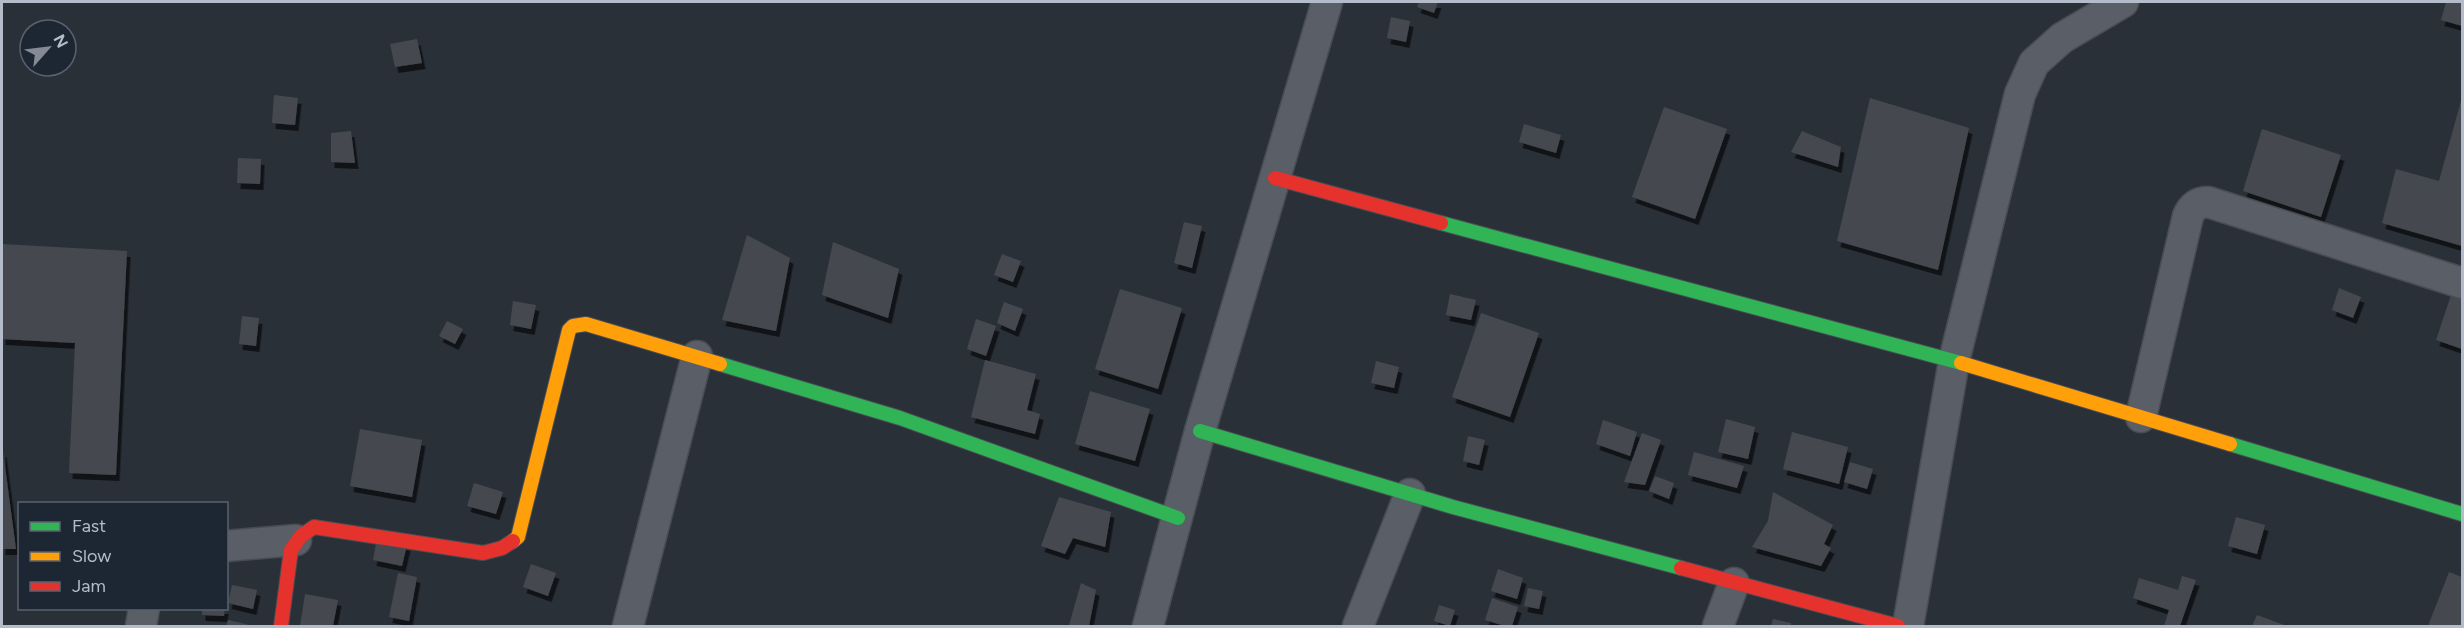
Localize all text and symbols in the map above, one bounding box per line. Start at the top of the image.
north arrow [18,18,78,78]
text: N [50,31,72,51]
legend [18,502,228,610]
text: Fast [72,515,106,537]
text: Slow [72,545,111,567]
text: Jam [72,575,106,597]

